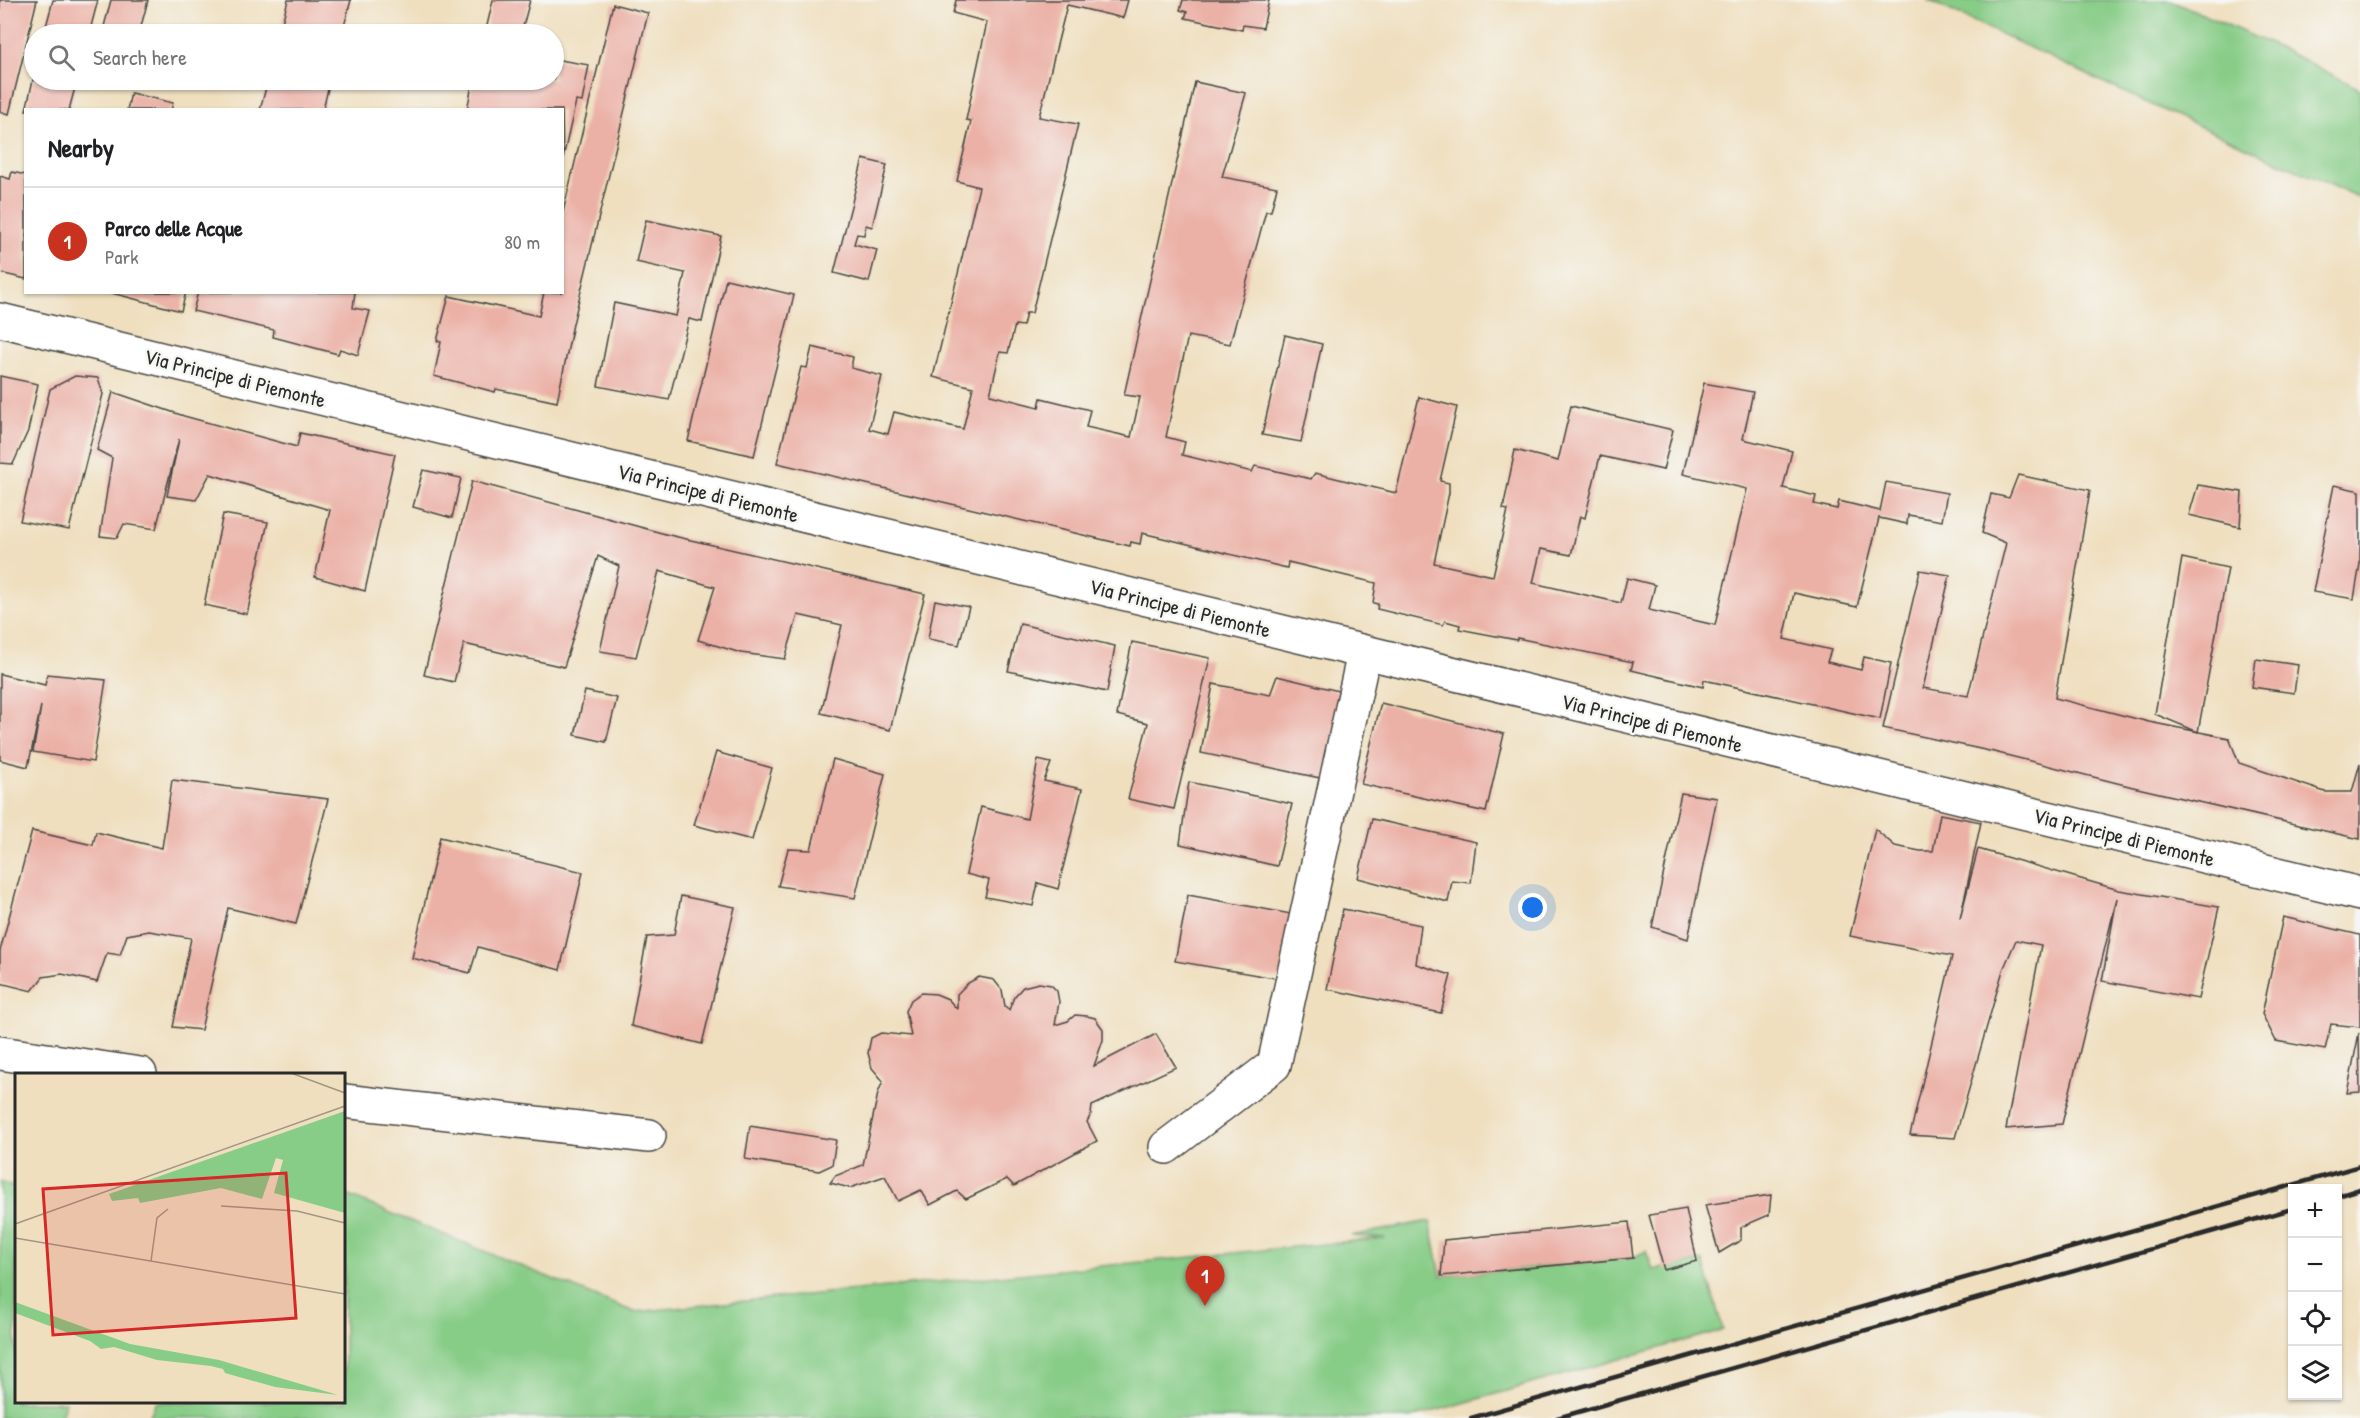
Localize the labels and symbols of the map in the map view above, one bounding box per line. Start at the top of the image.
street label: Via Principe di Piemonte [141,341,329,415]
street label: Via Principe di Piemonte [614,456,802,530]
street label: Via Principe di Piemonte [1086,571,1274,645]
street label: Via Principe di Piemonte [1558,686,1746,760]
street label: Via Principe di Piemonte [2030,800,2218,874]
your location [1518,893,1547,922]
inset map [15,1073,345,1403]
pin: 1 [1186,1256,1224,1306]

